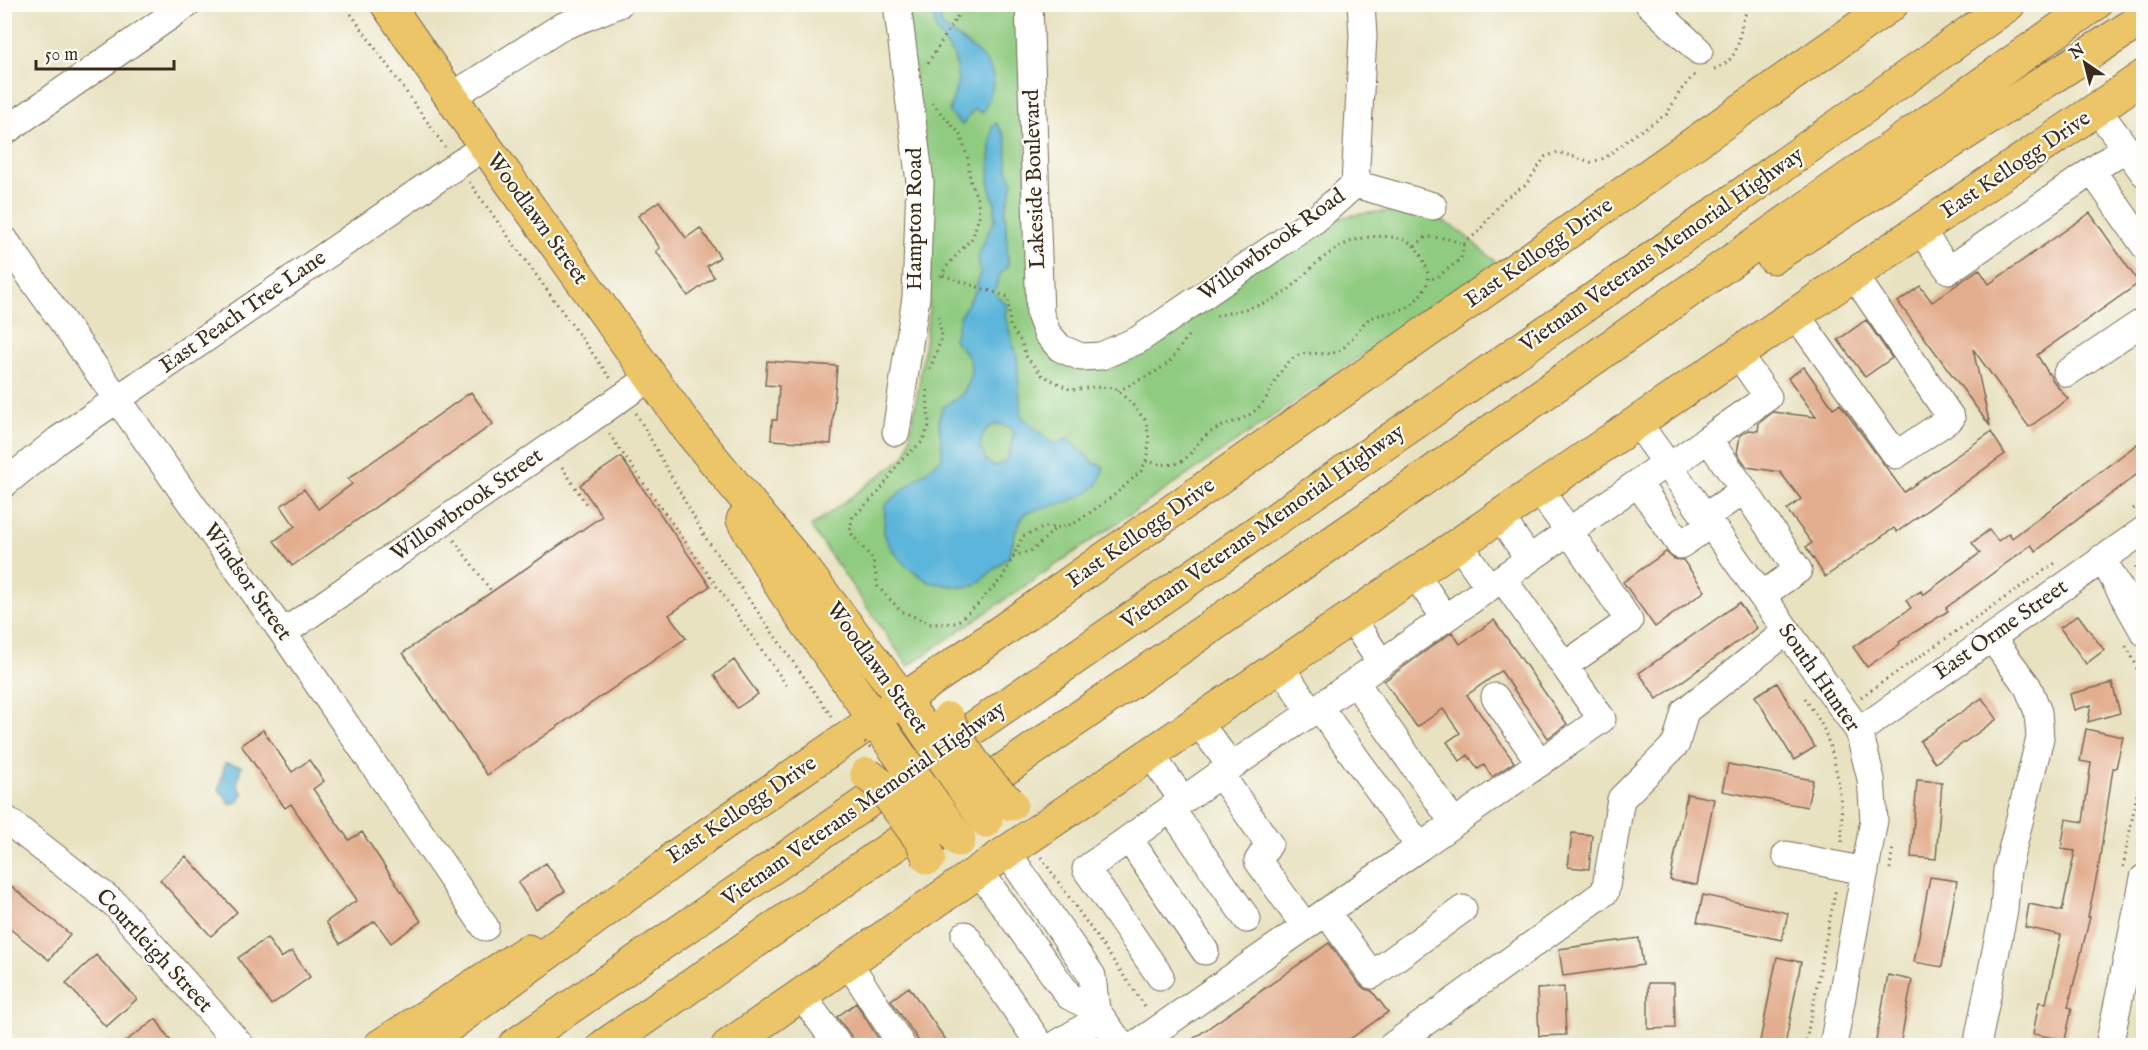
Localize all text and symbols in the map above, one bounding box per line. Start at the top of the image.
scale bar [36,33,174,71]
north arrow [2055,33,2115,93]
text: N [2065,40,2089,65]
text: 50 m [45,44,78,67]
street label: Lakeside Boulevard [1018,88,1052,269]
street label: East Kellogg Drive [1936,105,2096,225]
street label: Vietnam Veterans Memorial Highway [1514,141,1809,360]
street label: Hampton Road [901,147,929,290]
street label: Woodlawn Street [480,148,594,291]
street label: Willowbrook Road [1193,182,1351,308]
street label: East Kellogg Drive [1459,191,1619,315]
street label: East Peach Tree Lane [154,244,332,380]
street label: Vietnam Veterans Memorial Highway [1115,418,1410,637]
street label: Willowbrook Street [385,442,549,568]
street label: East Kellogg Drive [1061,471,1221,595]
street label: Windsor Street [196,518,298,647]
street label: East Orme Street [1928,573,2074,687]
street label: Woodlawn Street [820,597,934,740]
street label: South Hunter [1771,618,1867,738]
street label: Vietnam Veterans Memorial Highway [716,695,1011,914]
street label: East Kellogg Drive [662,750,822,870]
street label: Courtleigh Street [89,883,219,1019]

